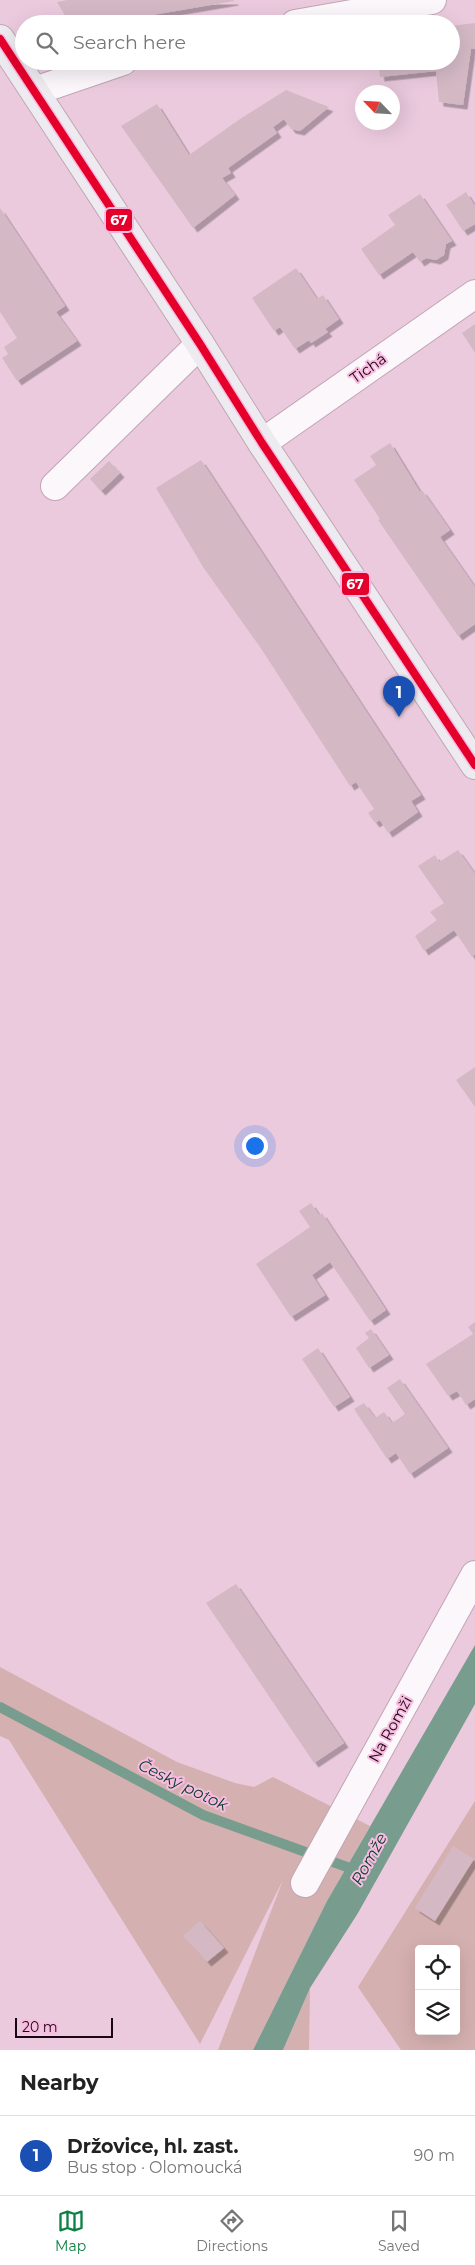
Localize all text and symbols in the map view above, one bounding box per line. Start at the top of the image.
search box [15,15,460,70]
icon: search [33,29,61,57]
text: Search here [73,31,186,54]
north arrow [355,85,400,130]
line badge: 67 [105,208,133,232]
text: 67 [110,211,128,229]
street label: Tichá [346,349,390,387]
line badge: 67 [341,572,370,596]
text: 67 [346,575,364,593]
pin: 1 [383,676,415,717]
your location [242,1133,268,1159]
street label: Na Romži [364,1693,416,1765]
water label: Český potok [135,1755,232,1815]
water label: Romže [347,1830,391,1888]
map controls [415,1945,460,2035]
button: locate [415,1945,460,1990]
button: layers [415,1990,460,2035]
scale bar [15,2015,112,2038]
text: 20 m [22,2018,58,2036]
text: Nearby [20,2070,99,2095]
text: Držovice, hl. zast. [67,2135,239,2158]
text: 1 [33,2146,39,2165]
text: 90 m [413,2146,455,2165]
text: Bus stop · Olomoucká [67,2158,242,2177]
tab: Map [55,2207,86,2255]
tab: Directions [196,2207,268,2255]
tab: Saved [378,2207,420,2255]

